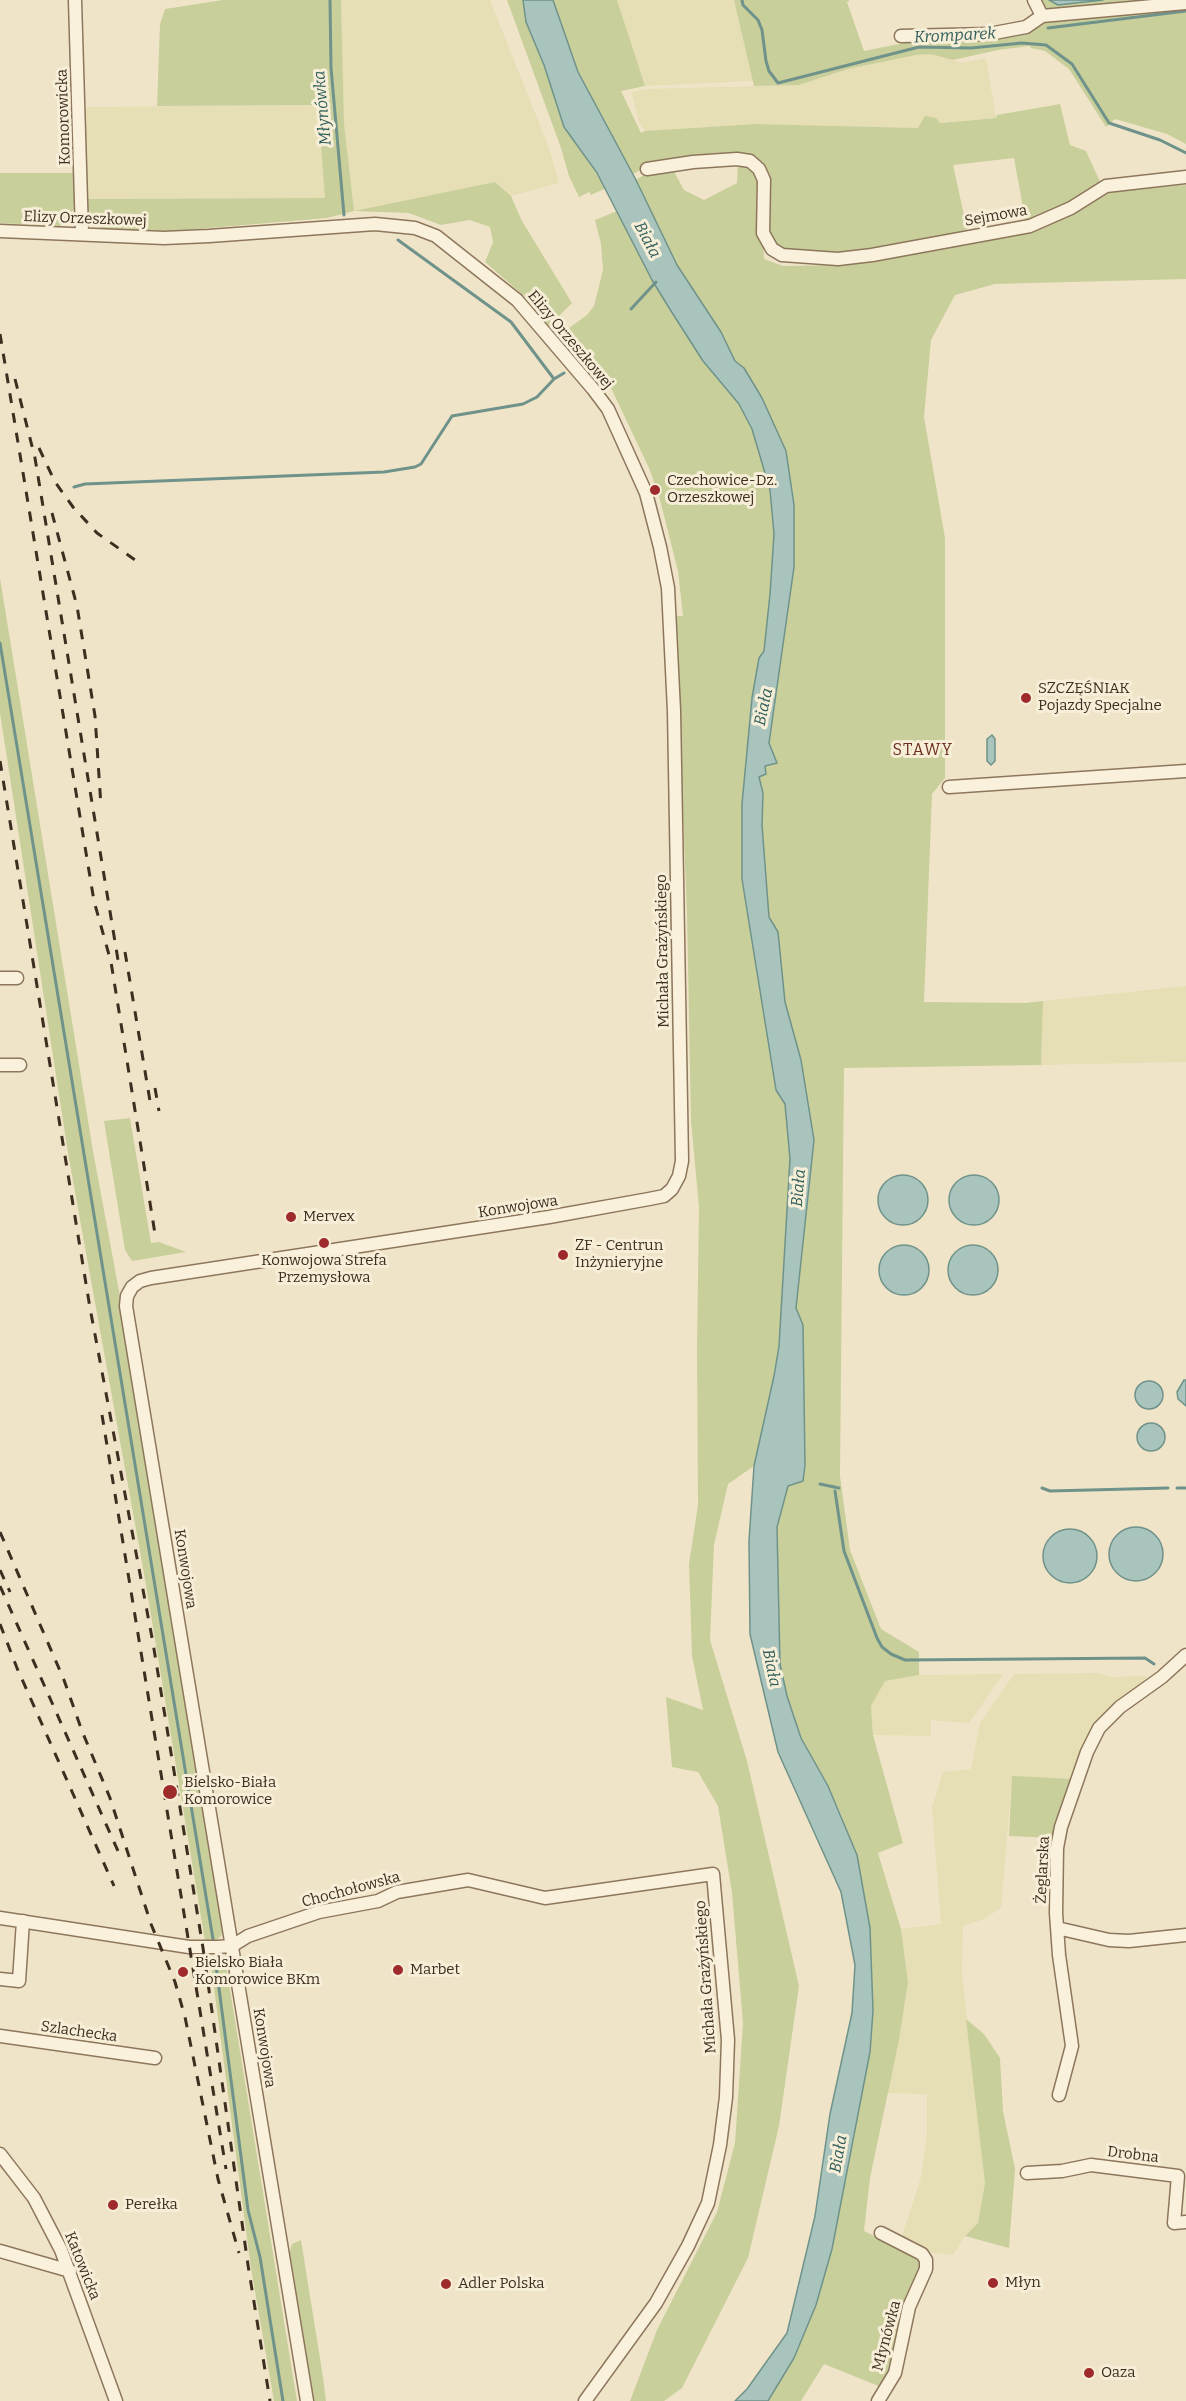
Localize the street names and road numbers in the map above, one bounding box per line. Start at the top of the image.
street label: Komorowicka [53,69,75,165]
street label: Sejmowa [963,202,1029,230]
street label: Elizy Orzeszkowej [23,208,147,230]
street label: Elizy Orzeszkowej [523,287,617,393]
street label: Michała Grażyńskiego [653,874,673,1028]
street label: Konwojowa [477,1192,559,1222]
street label: Konwojowa [170,1528,200,1610]
street label: Żeglarska [1032,1836,1054,1904]
street label: Chochołowska [300,1868,402,1912]
street label: Michała Grażyńskiego [692,1900,720,2054]
street label: Konwojowa [249,2007,279,2089]
street label: Szlachecka [40,2018,118,2046]
street label: Drobna [1106,2143,1160,2167]
street label: Katowicka [60,2229,104,2303]
street label: Młynówka [869,2299,905,2373]

